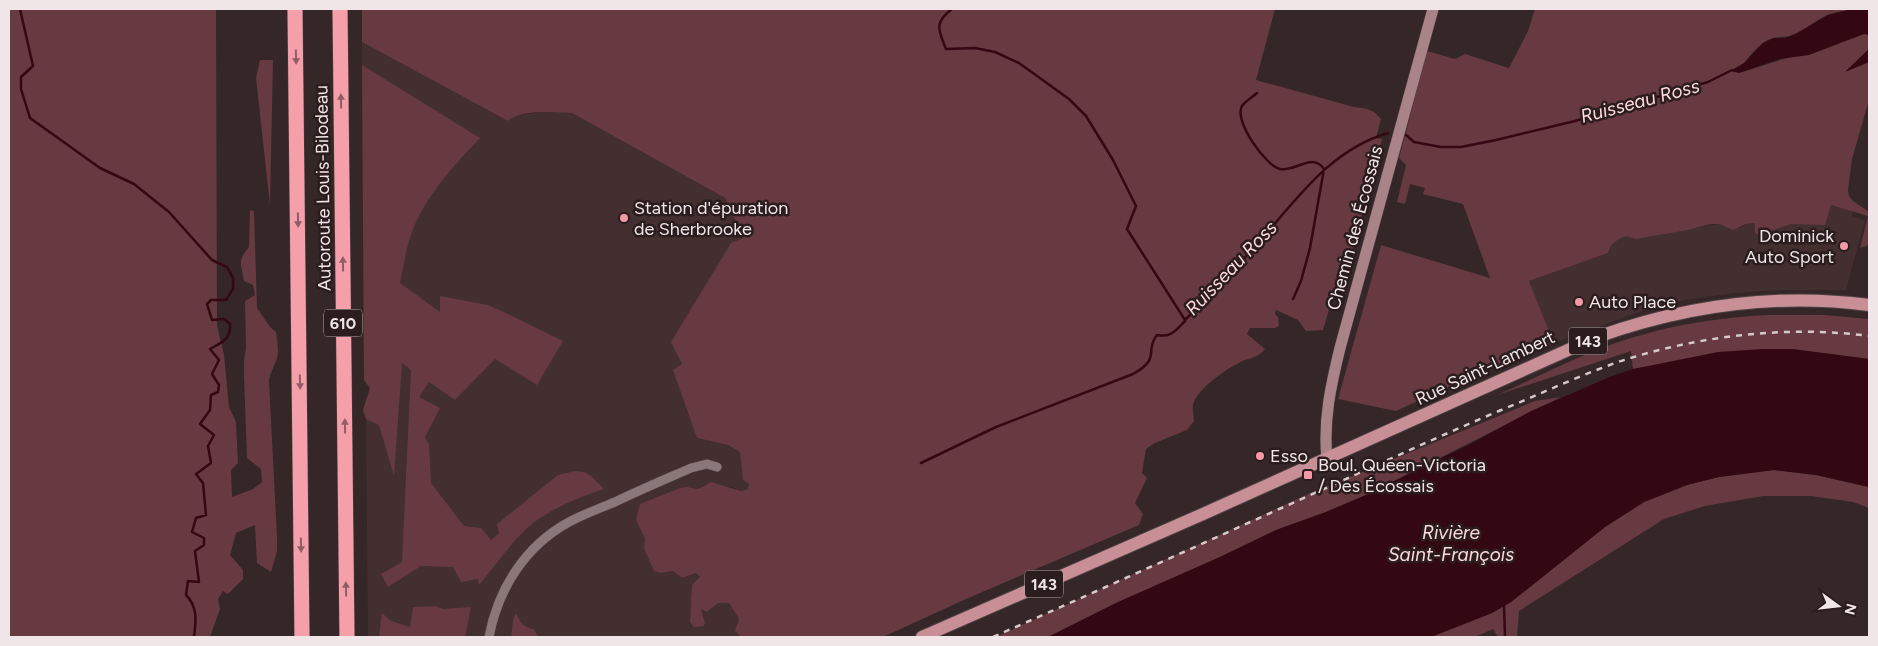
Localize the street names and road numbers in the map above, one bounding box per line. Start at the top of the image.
street label: Autoroute Louis-Bilodeau [310,85,336,291]
street label: Chemin des Écossais [1322,143,1388,313]
road number: 610 [324,309,362,336]
street label: Rue Saint-Lambert [1412,326,1558,410]
road number: 143 [1569,328,1607,354]
road number: 143 [1025,570,1063,598]

